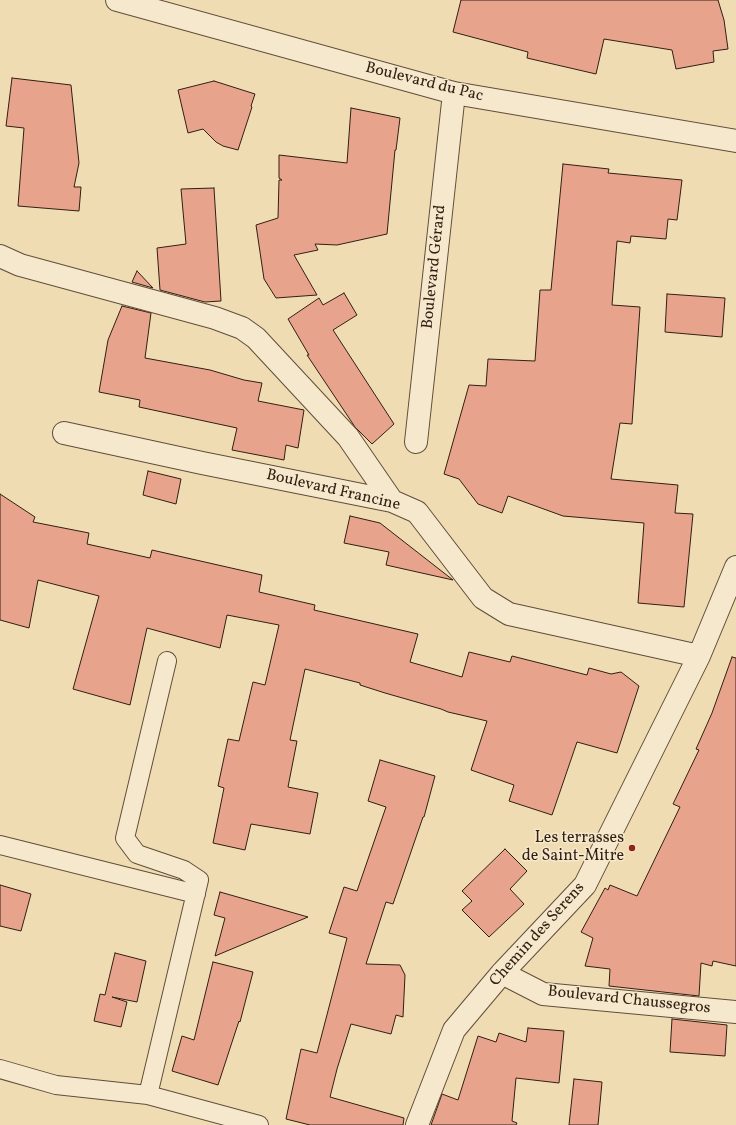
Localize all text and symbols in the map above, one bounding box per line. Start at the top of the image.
street label: Boulevard du Pac [363,59,485,107]
street label: Boulevard Gérard [419,204,451,330]
street label: Boulevard Francine [264,466,402,516]
place label: Les terrasses de Saint-Mitre [522,829,624,867]
marker: Les terrasses de Saint-Mitre [627,843,637,853]
street label: Chemin des Serens [486,879,590,991]
street label: Boulevard Chaussegros [547,983,711,1019]

